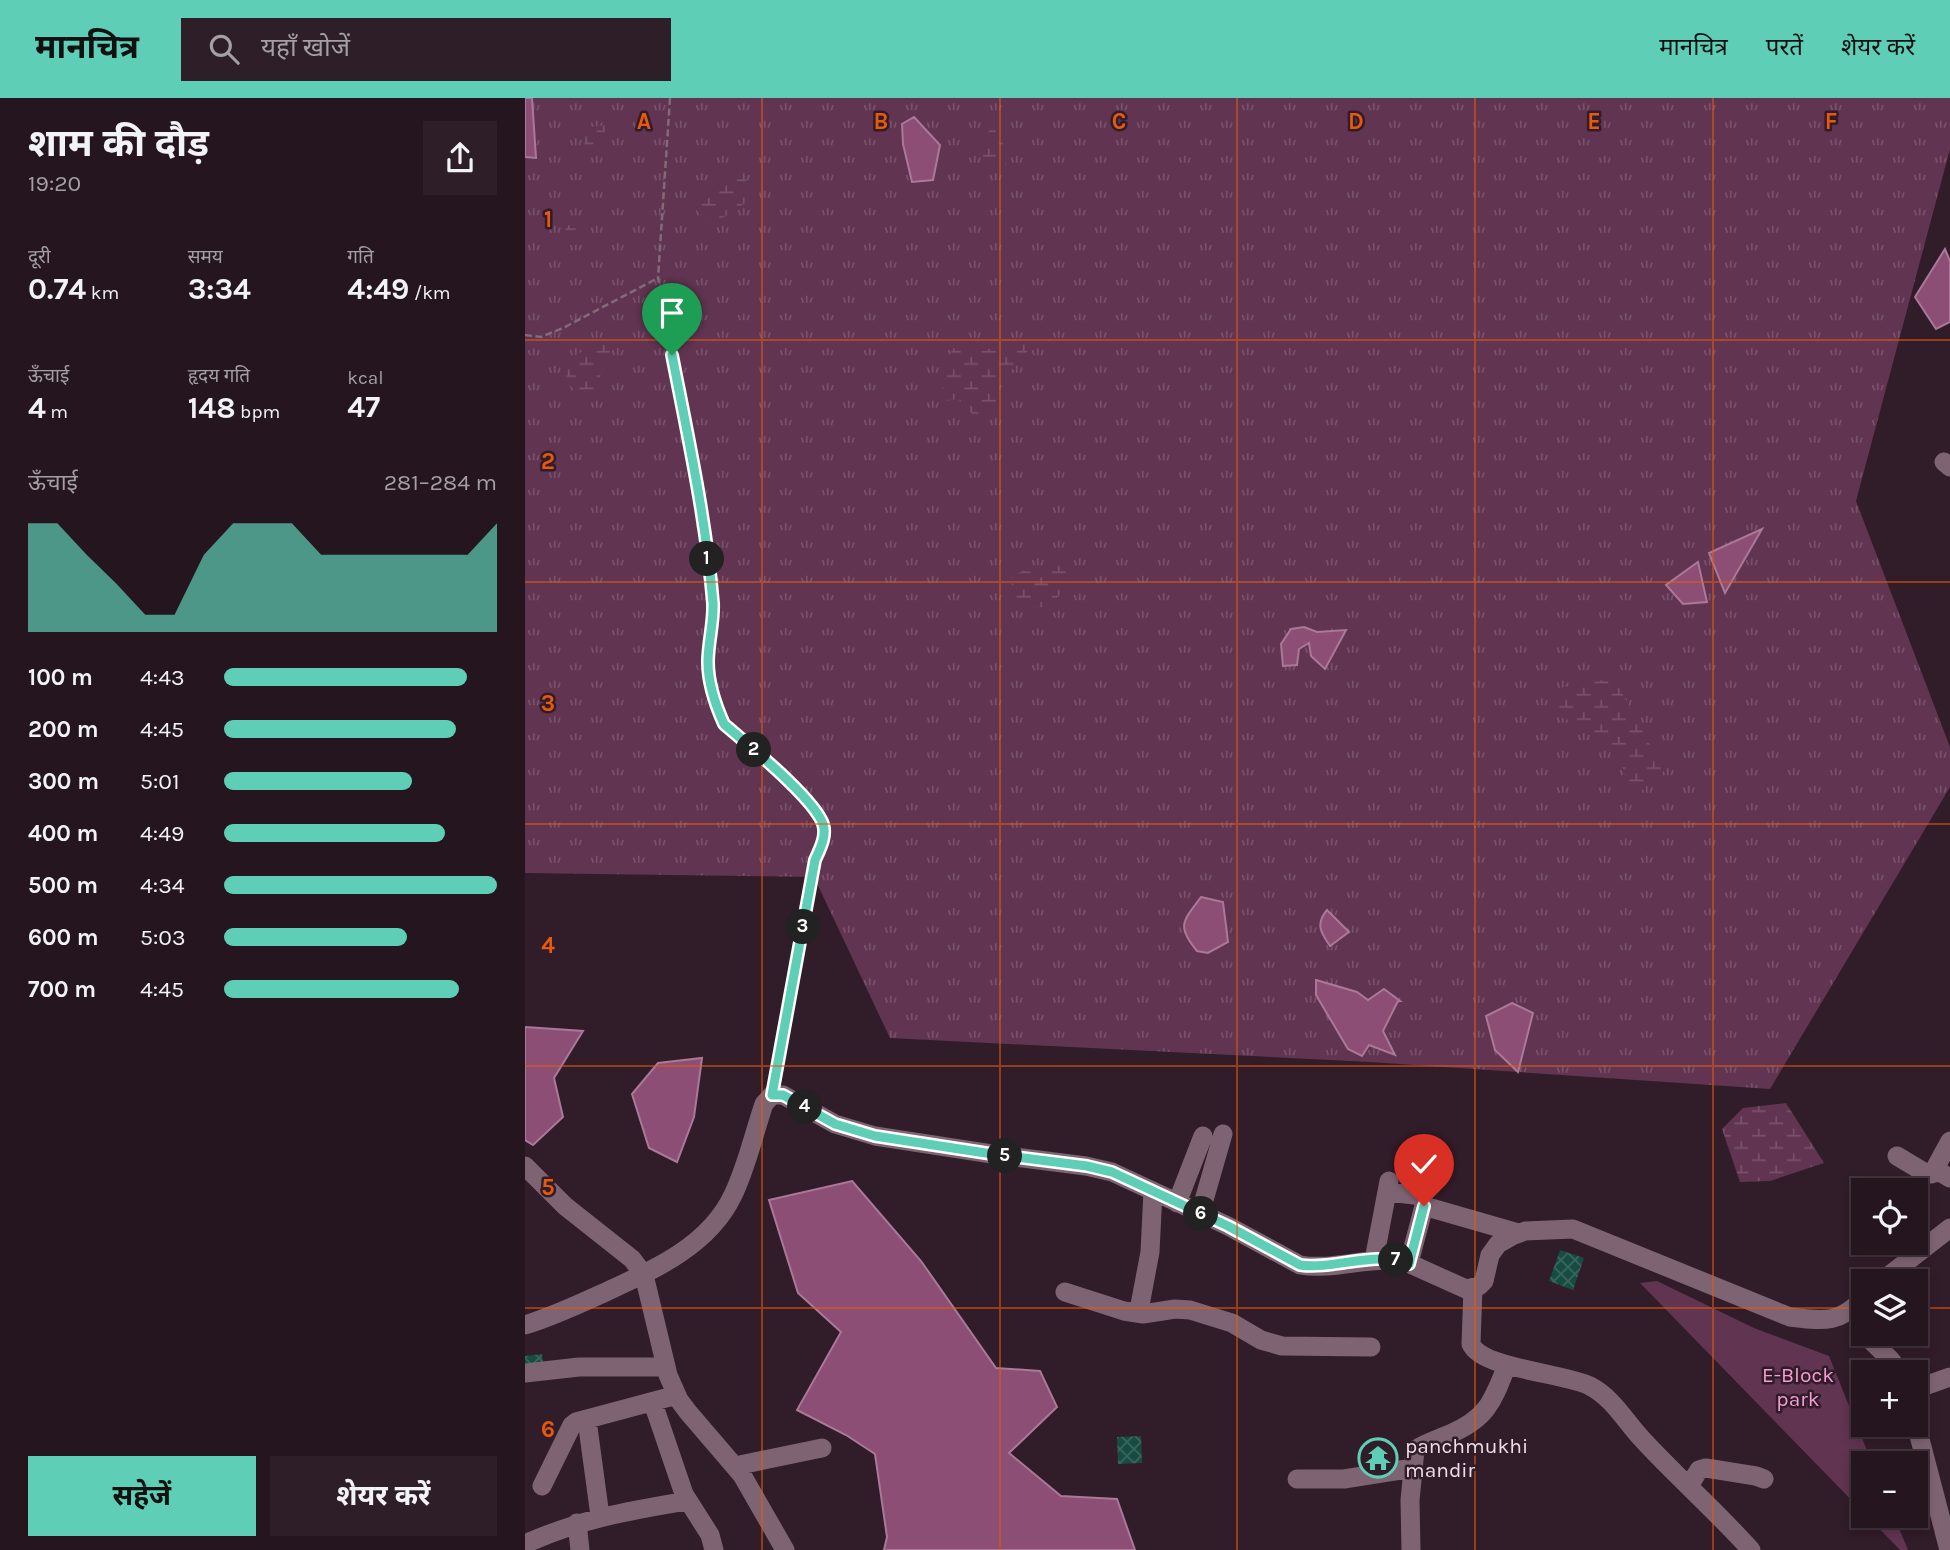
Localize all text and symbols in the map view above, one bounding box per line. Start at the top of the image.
search box [181,18,671,81]
text: मानचित्र [35,28,139,66]
icon: search [205,30,243,68]
text: यहाँ खोजें [261,32,350,63]
text: मानचित्र [1659,33,1728,61]
text: परतें [1766,33,1803,61]
text: शेयर करें [1841,33,1915,61]
text: A [637,108,651,135]
text: B [874,108,888,135]
text: C [1112,108,1126,135]
text: D [1348,108,1364,135]
text: E [1587,108,1601,135]
text: F [1825,108,1837,135]
text: शाम की दौड़ [28,121,209,166]
button: share [423,121,497,195]
text: 19:20 [28,170,81,197]
text: 1 [544,206,552,233]
text: दूरी [28,246,51,268]
text: समय [188,246,223,268]
text: गति [347,246,374,268]
text: 0.74 [28,271,86,307]
text: 3:34 [188,271,251,307]
text: 4:49 [347,271,409,307]
text: km [86,282,119,304]
text: /km [409,282,451,304]
pin [642,283,702,355]
icon: arrive [653,294,691,332]
text: ऊँचाई [28,365,69,387]
text: हृदय गति [188,365,250,387]
text: kcal [347,367,384,389]
text: 47 [347,389,380,425]
text: 4 [28,390,46,426]
text: 148 [188,390,236,426]
text: m [46,401,68,423]
text: bpm [236,401,280,423]
text: 2 [541,448,555,475]
text: ऊँचाई [28,469,78,496]
text: 281–284 m [384,469,497,496]
pin: 1 [689,542,725,576]
text: 1 [703,547,710,569]
text: 100 m [28,664,93,691]
text: 4:43 [140,664,185,691]
text: 3 [541,690,555,717]
text: 200 m [28,716,99,743]
text: 4:45 [140,716,184,743]
pin: 2 [737,732,771,768]
text: 2 [748,738,759,760]
text: 300 m [28,768,99,795]
text: 5:01 [140,768,180,795]
text: 400 m [28,820,98,847]
text: 4:49 [140,820,184,847]
text: 500 m [28,872,98,899]
text: 4:34 [140,872,185,899]
pin: 3 [785,910,821,944]
text: 3 [797,915,808,937]
text: 600 m [28,924,99,951]
text: 5:03 [140,924,186,951]
text: 4 [541,932,555,959]
text: 700 m [28,976,96,1003]
text: 4:45 [140,976,184,1003]
pin: 4 [787,1090,823,1124]
text: 4 [799,1095,810,1117]
pin [1394,1134,1454,1206]
pin: 5 [987,1138,1023,1174]
text: 5 [999,1144,1010,1166]
icon: check [1405,1145,1443,1183]
text: 5 [541,1174,555,1201]
map controls [1851,1178,1928,1528]
button: locate [1851,1178,1928,1255]
pin: 6 [1183,1196,1219,1232]
text: 6 [1195,1202,1206,1224]
pin: 7 [1379,1242,1413,1278]
text: 7 [1391,1248,1400,1270]
button: layers [1851,1269,1928,1346]
button: + [1851,1360,1928,1437]
park label: E-Block park [1762,1363,1834,1411]
text: 6 [541,1416,555,1443]
place label: panchmukhi mandir [1405,1434,1528,1482]
temple icon: panchmukhi mandir [1357,1437,1399,1479]
button: − [1851,1451,1928,1528]
button: सहेजें [28,1456,256,1536]
button: शेयर करें [270,1456,497,1536]

